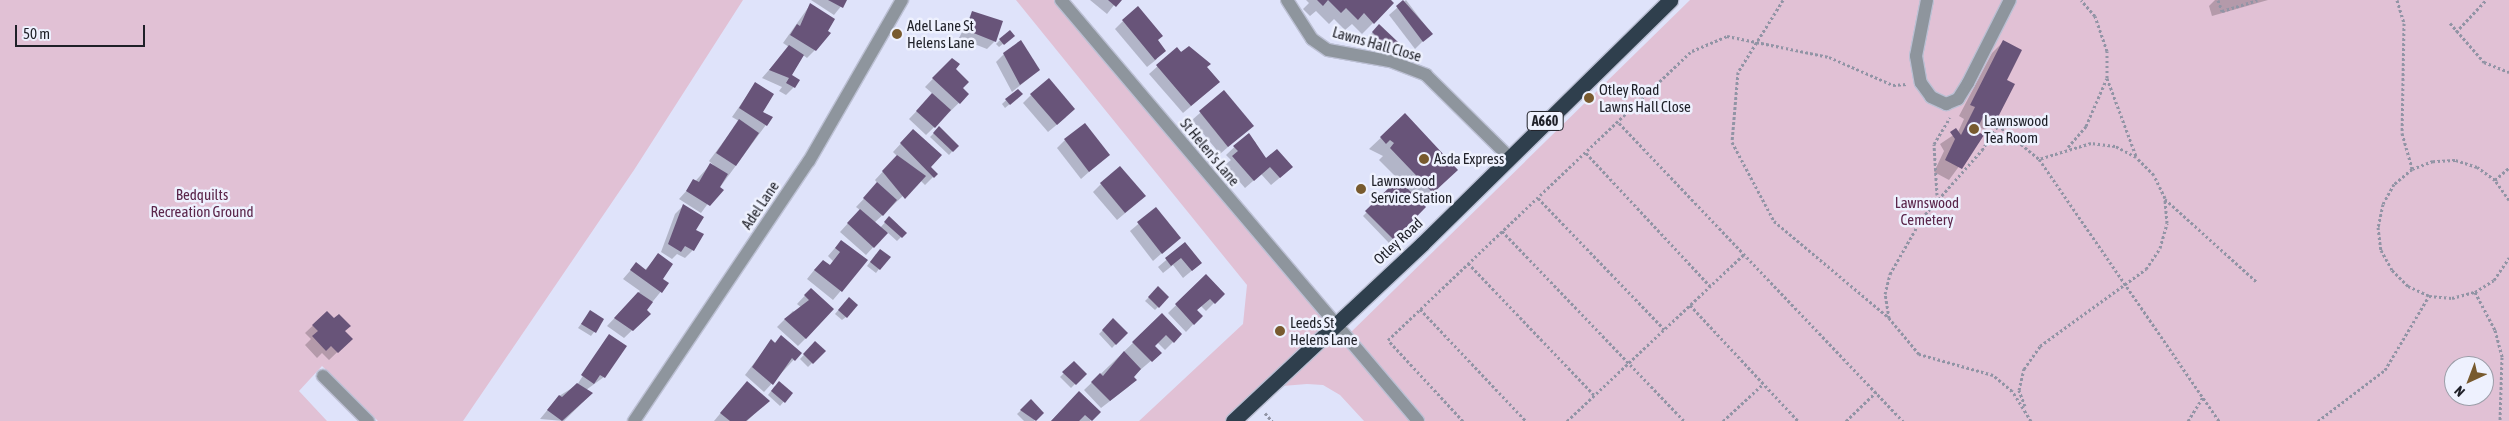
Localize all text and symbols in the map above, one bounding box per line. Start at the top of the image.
scale bar [18,15,148,47]
place label: Adel Lane St Helens Lane [907,16,975,51]
street label: Lawns Hall Close [1330,23,1424,65]
text: 50 m [23,25,50,42]
marker: Adel Lane St Helens Lane [891,28,903,40]
place label: Otley Road Lawns Hall Close [1599,80,1691,115]
marker: Otley Road Lawns Hall Close [1583,92,1595,104]
road number: A660 [1526,110,1564,132]
place label: Lawnswood Tea Room [1984,111,2048,146]
street label: St Helen's Lane [1177,115,1243,189]
marker: Lawnswood Tea Room [1968,123,1980,135]
place label: Asda Express [1434,150,1504,168]
marker: Asda Express [1418,153,1430,165]
place label: Lawnswood Service Station [1371,171,1452,206]
street label: Adel Lane [737,178,783,232]
marker: Lawnswood Service Station [1355,183,1367,195]
park label: Bedquilts Recreation Ground [150,185,254,220]
park label: Lawnswood Cemetery [1895,193,1959,228]
street label: Otley Road [1370,214,1426,268]
place label: Leeds St Helens Lane [1290,313,1358,348]
marker: Leeds St Helens Lane [1274,325,1286,337]
north arrow [2444,356,2494,406]
text: N [2451,383,2468,400]

